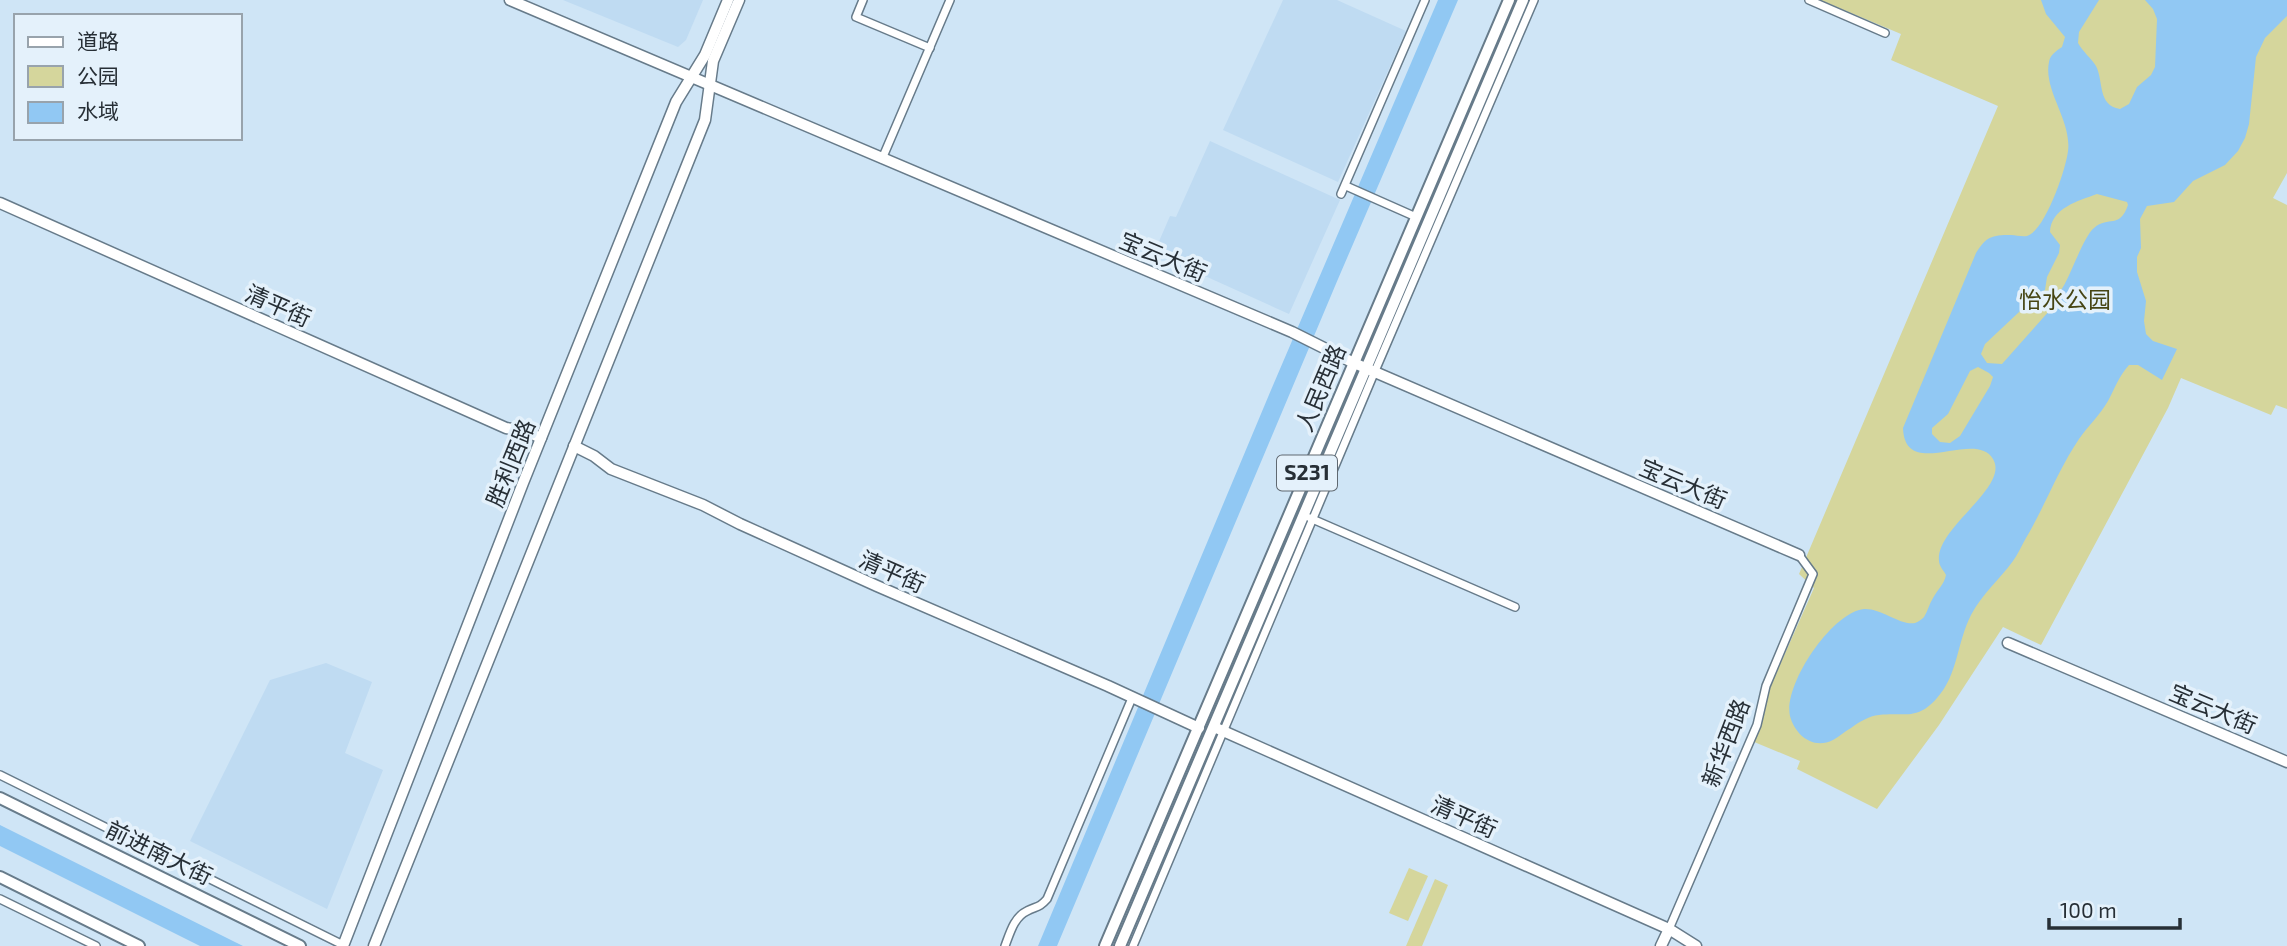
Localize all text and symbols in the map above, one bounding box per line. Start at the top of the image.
legend [14,14,242,140]
text: 道路 [77,28,119,53]
text: 公园 [77,63,119,88]
text: 水域 [77,98,119,123]
street label: 宝云大街 [1116,225,1211,287]
street label: 清平街 [241,278,316,332]
park label: 怡水公园 [2019,285,2111,313]
street label: 人民西路 [1289,340,1351,435]
street label: 胜利西路 [480,415,540,511]
street label: 宝云大街 [1636,452,1731,514]
road number: S231 [1277,456,1337,490]
street label: 清平街 [855,544,930,598]
street label: 宝云大街 [2166,677,2261,739]
street label: 新华西路 [1696,695,1755,791]
street label: 清平街 [1427,789,1502,843]
street label: 前进南大街 [102,814,217,890]
scale bar [2049,886,2180,930]
text: 100 m [2060,897,2117,922]

